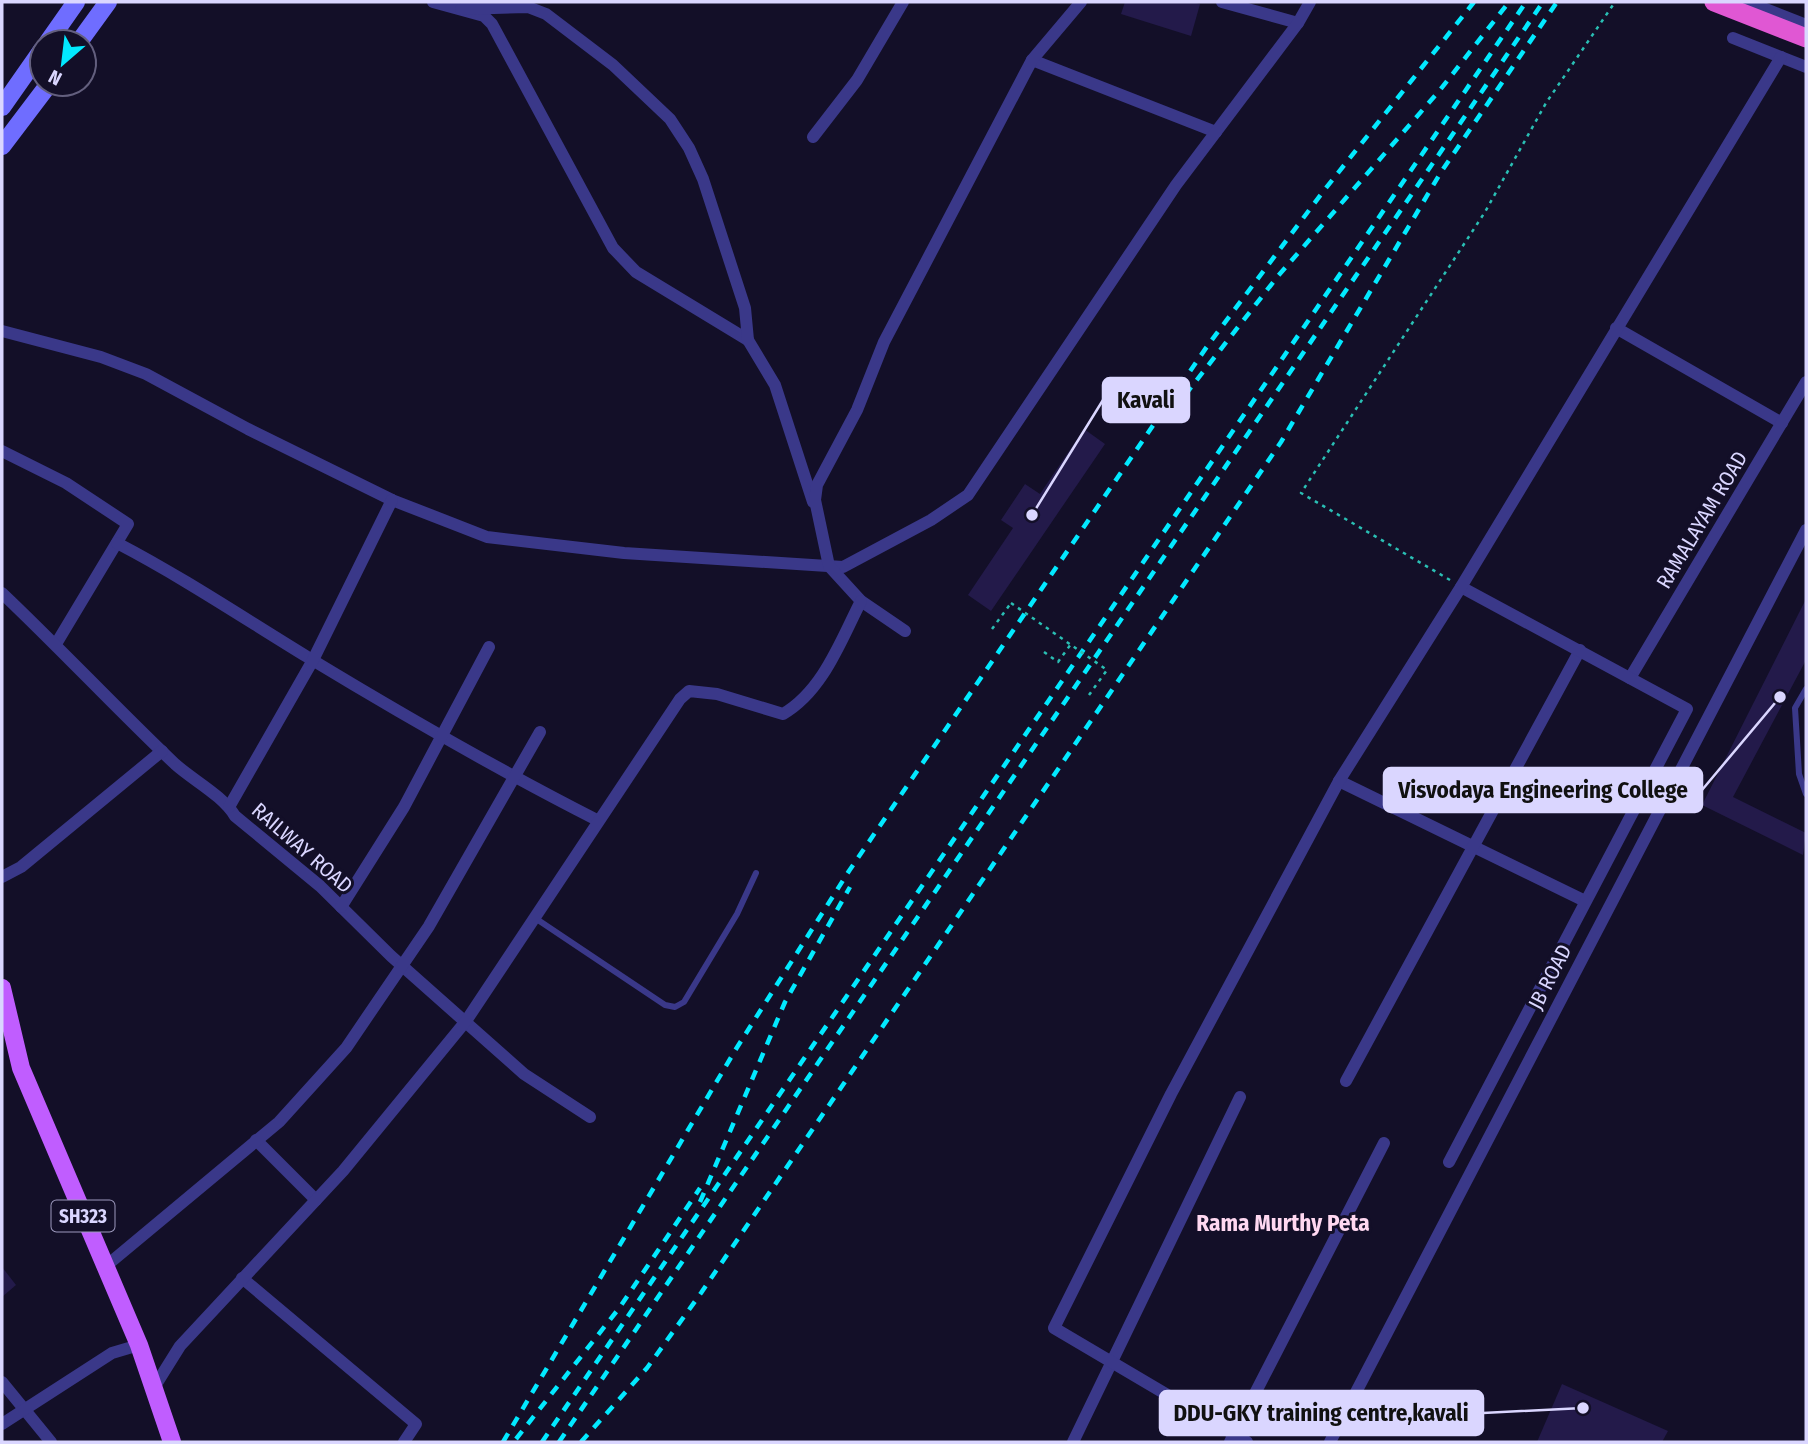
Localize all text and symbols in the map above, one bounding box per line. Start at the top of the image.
north arrow [28,28,98,98]
text: N [45,65,66,90]
callout: Kavali [1103,378,1189,422]
text: Kavali [1117,386,1175,414]
street label: RAMALAYAM ROAD [1651,447,1753,593]
callout: Visvodaya Engineering College [1384,768,1702,812]
text: Visvodaya Engineering College [1397,776,1688,804]
street label: RAILWAY ROAD [246,797,358,899]
street label: JB ROAD [1523,940,1577,1014]
road number: SH323 [52,1200,114,1232]
district label: Rama Murthy Peta [1196,1209,1370,1237]
callout: DDU-GKY training centre,kavali [1160,1391,1483,1435]
text: DDU-GKY training centre,kavali [1173,1399,1469,1427]

